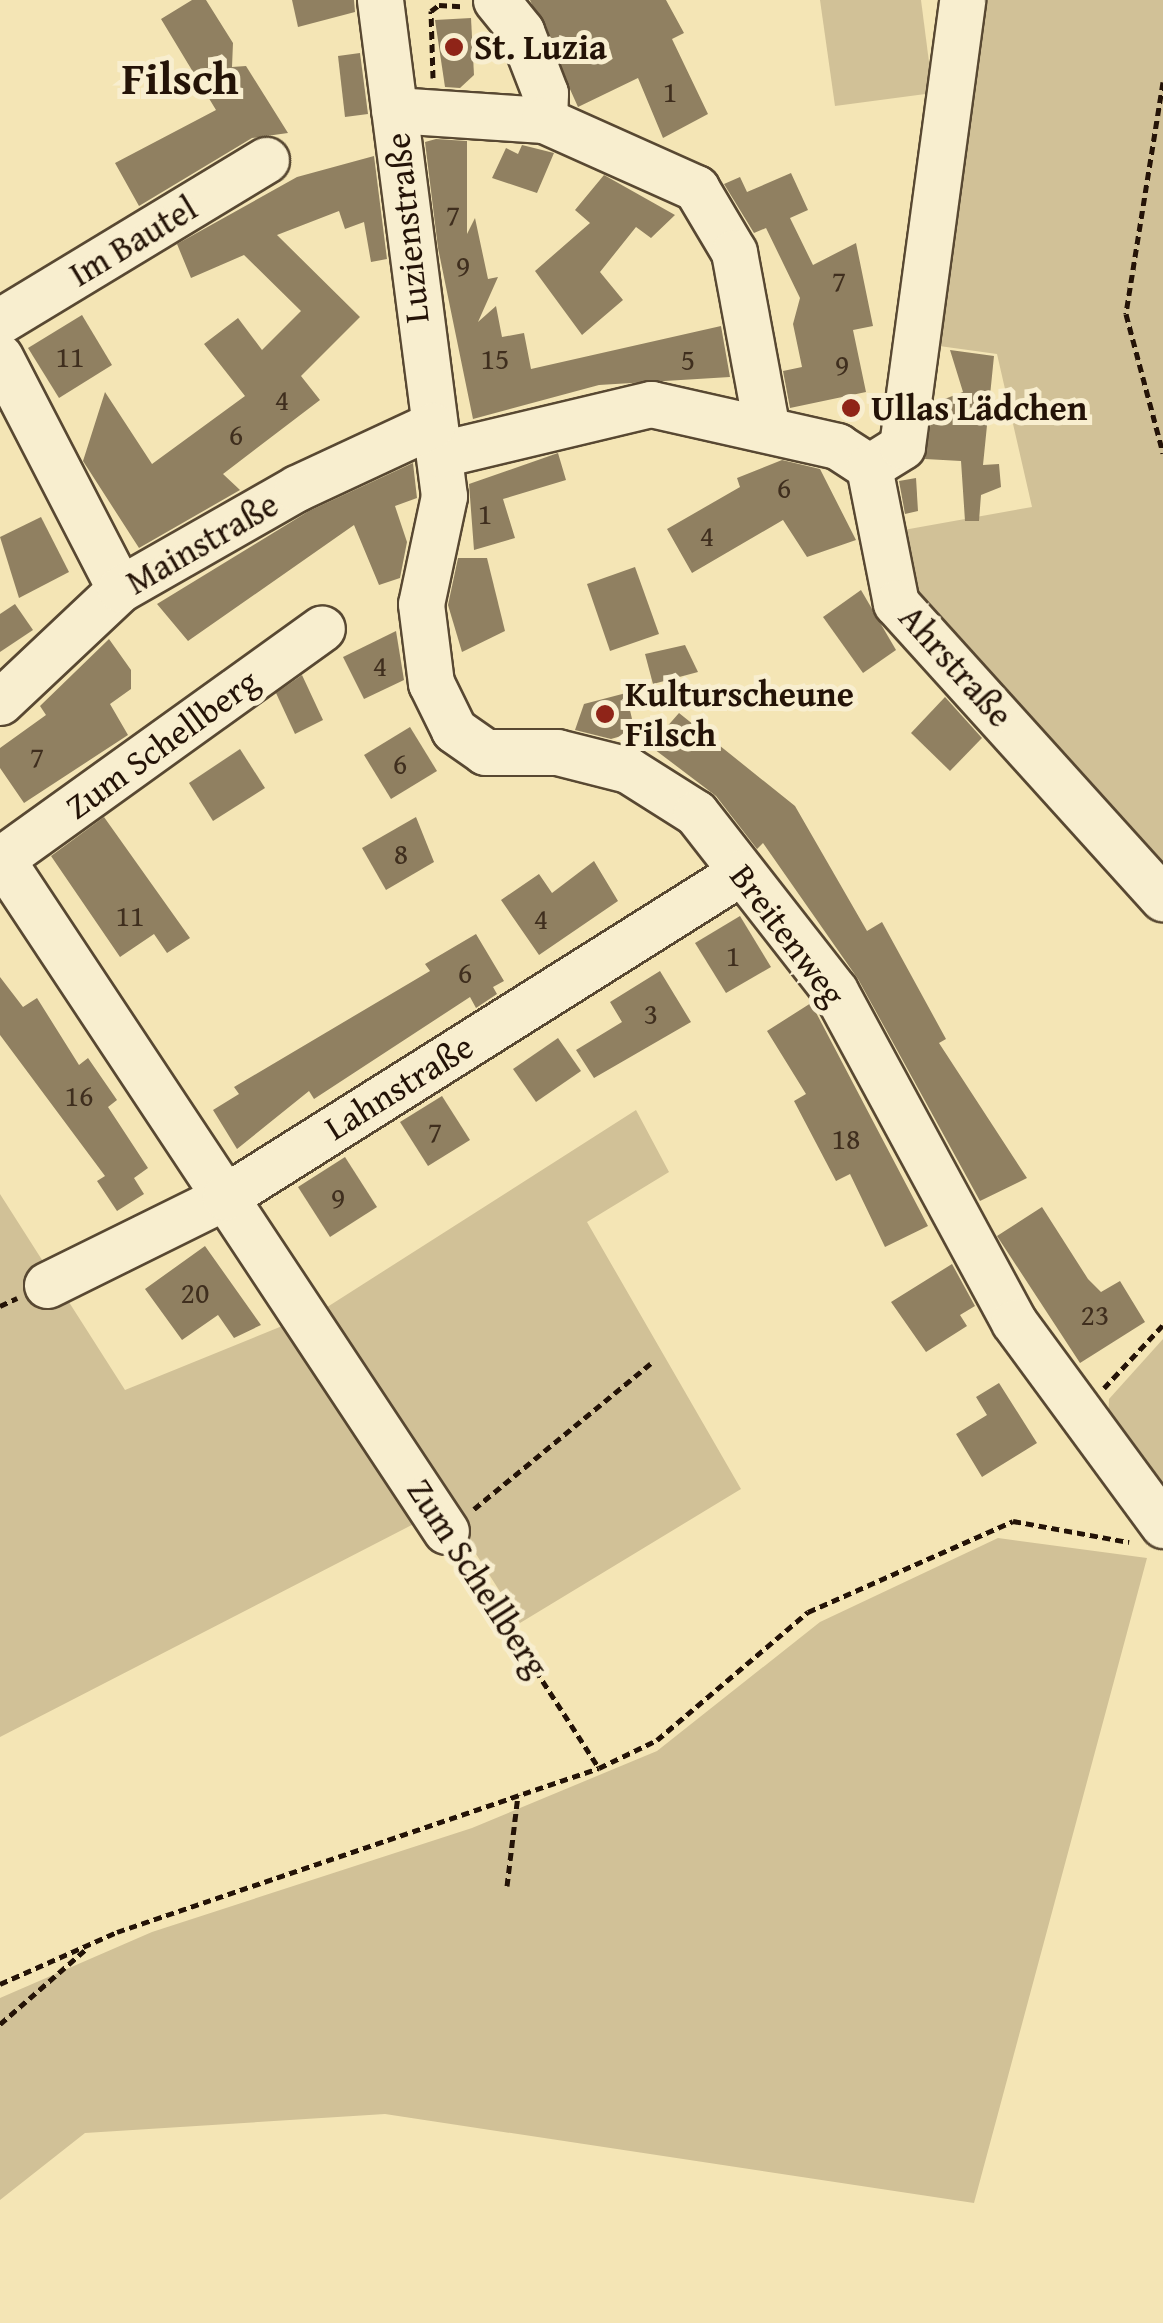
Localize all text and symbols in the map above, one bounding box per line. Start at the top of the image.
place label: St. Luzia [474,26,607,68]
marker: St. Luzia [443,36,465,58]
district label: Filsch [121,51,239,105]
house number: 1 [663,73,677,109]
street label: Luzienstraße [376,131,438,325]
street label: Im Bautel [62,187,204,295]
house number: 7 [446,196,460,232]
house number: 9 [456,247,470,283]
house number: 7 [832,262,846,298]
house number: 11 [56,338,84,374]
house number: 15 [481,340,509,376]
house number: 5 [681,341,695,377]
house number: 9 [835,346,849,382]
house number: 4 [275,381,289,417]
place label: Ullas Lädchen [871,387,1087,429]
marker: Ullas Lädchen [840,397,862,419]
house number: 6 [229,416,243,452]
house number: 6 [777,469,791,505]
street label: Mainstraße [119,483,285,603]
house number: 1 [478,495,492,531]
house number: 4 [700,517,714,553]
street label: Ahrstraße [891,597,1021,735]
house number: 4 [373,647,387,683]
street label: Zum Schellberg [57,660,267,828]
place label: Kulturscheune Filsch [625,673,854,755]
marker: Kulturscheune Filsch [594,703,616,725]
house number: 7 [30,738,44,774]
house number: 6 [393,745,407,781]
house number: 8 [394,835,408,871]
street label: Breitenweg [721,856,855,1014]
house number: 11 [116,897,144,933]
house number: 4 [534,900,548,936]
house number: 1 [726,937,740,973]
house number: 6 [458,954,472,990]
house number: 3 [644,995,658,1031]
street label: Lahnstraße [317,1025,481,1149]
house number: 16 [65,1077,93,1113]
house number: 7 [428,1113,442,1149]
house number: 18 [832,1120,860,1156]
house number: 9 [331,1179,345,1215]
house number: 20 [181,1274,209,1310]
house number: 23 [1081,1296,1109,1332]
street label: Zum Schellberg [398,1471,558,1685]

